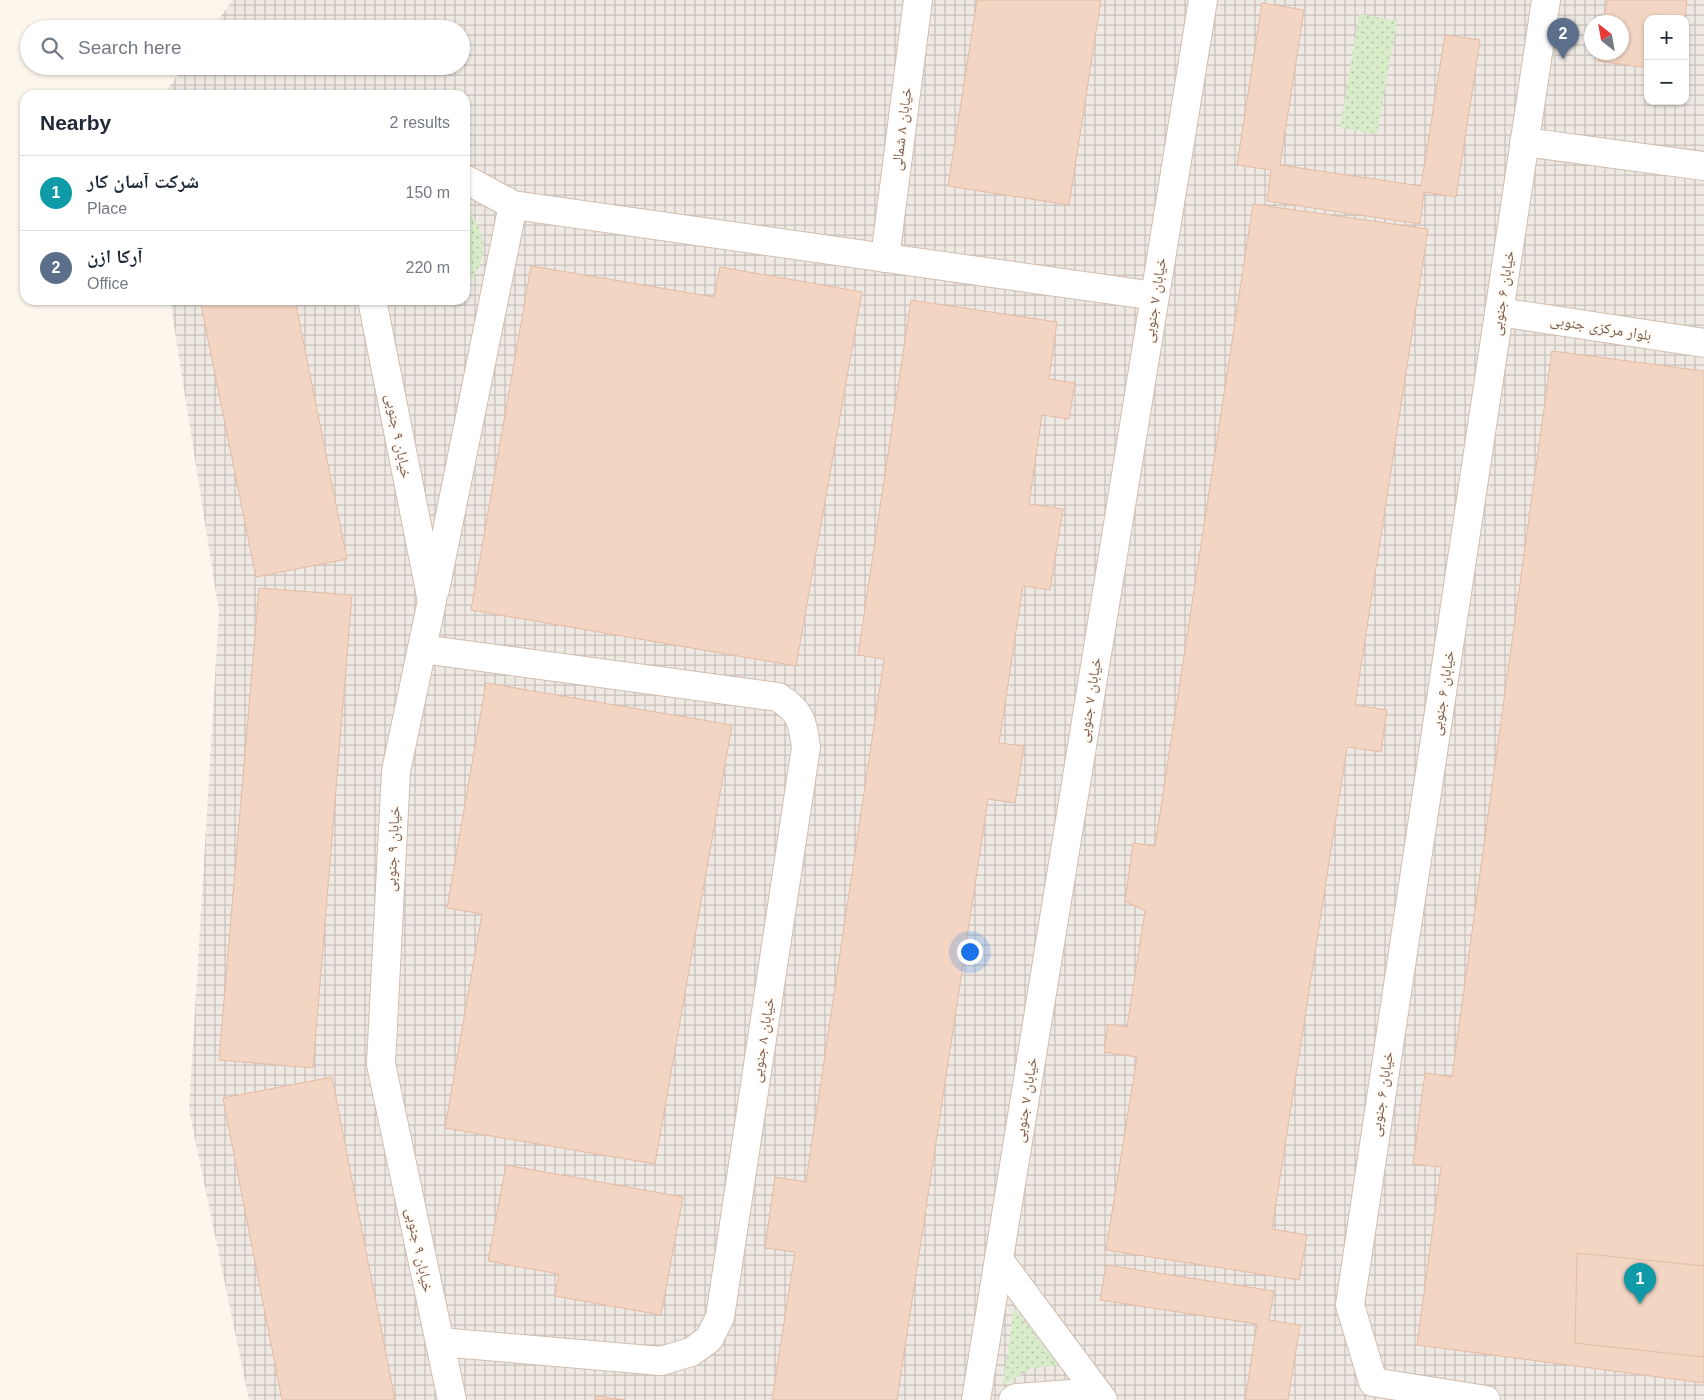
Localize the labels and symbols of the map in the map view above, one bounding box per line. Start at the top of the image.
north arrow [1584,15,1629,60]
pin: 2 [1547,18,1579,59]
street label: خیابان ۸ شمالی [887,86,917,172]
street label: خیابان ۶ جنوبی [1487,249,1519,337]
street label: خیابان ۷ جنوبی [1139,256,1171,344]
street label: بلوار مرکزی جنوبی [1549,311,1653,345]
street label: خیابان ۹ جنوبی [380,392,416,481]
street label: خیابان ۶ جنوبی [1427,649,1459,737]
street label: خیابان ۷ جنوبی [1074,656,1106,744]
street label: خیابان ۹ جنوبی [381,805,405,892]
your location [957,939,983,965]
street label: خیابان ۸ جنوبی [747,996,779,1084]
street label: خیابان ۶ جنوبی [1366,1050,1398,1138]
street label: خیابان ۷ جنوبی [1010,1056,1042,1144]
street label: خیابان ۹ جنوبی [401,1206,437,1295]
pin: 1 [1624,1263,1656,1304]

